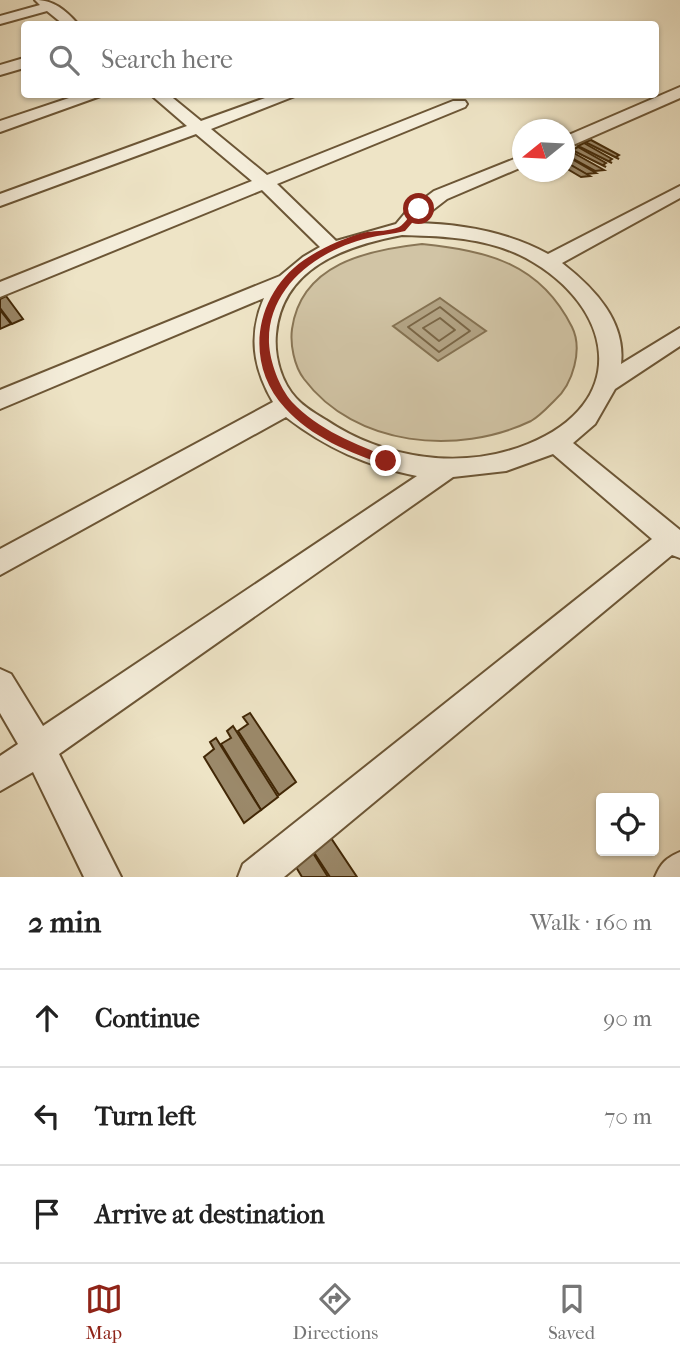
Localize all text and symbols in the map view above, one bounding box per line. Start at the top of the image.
search box [21,21,659,98]
icon: search [45,41,83,79]
text: Search here [101,44,233,75]
north arrow [512,119,575,182]
route start [403,193,434,224]
route end [370,445,401,476]
map controls [596,793,659,856]
button: locate [596,793,659,856]
text: 2 min [28,905,101,940]
text: Walk · 160 m [530,909,652,936]
icon: ahead [28,999,66,1037]
text: Continue [95,1003,200,1034]
text: 90 m [603,1005,652,1032]
icon: left [28,1097,66,1135]
text: Turn left [95,1101,196,1132]
text: 70 m [604,1103,652,1130]
icon: arrive [28,1195,66,1233]
text: Arrive at destination [95,1199,325,1230]
tab: Map [85,1280,123,1344]
tab: Directions [293,1280,378,1344]
tab: Saved [548,1280,595,1344]

